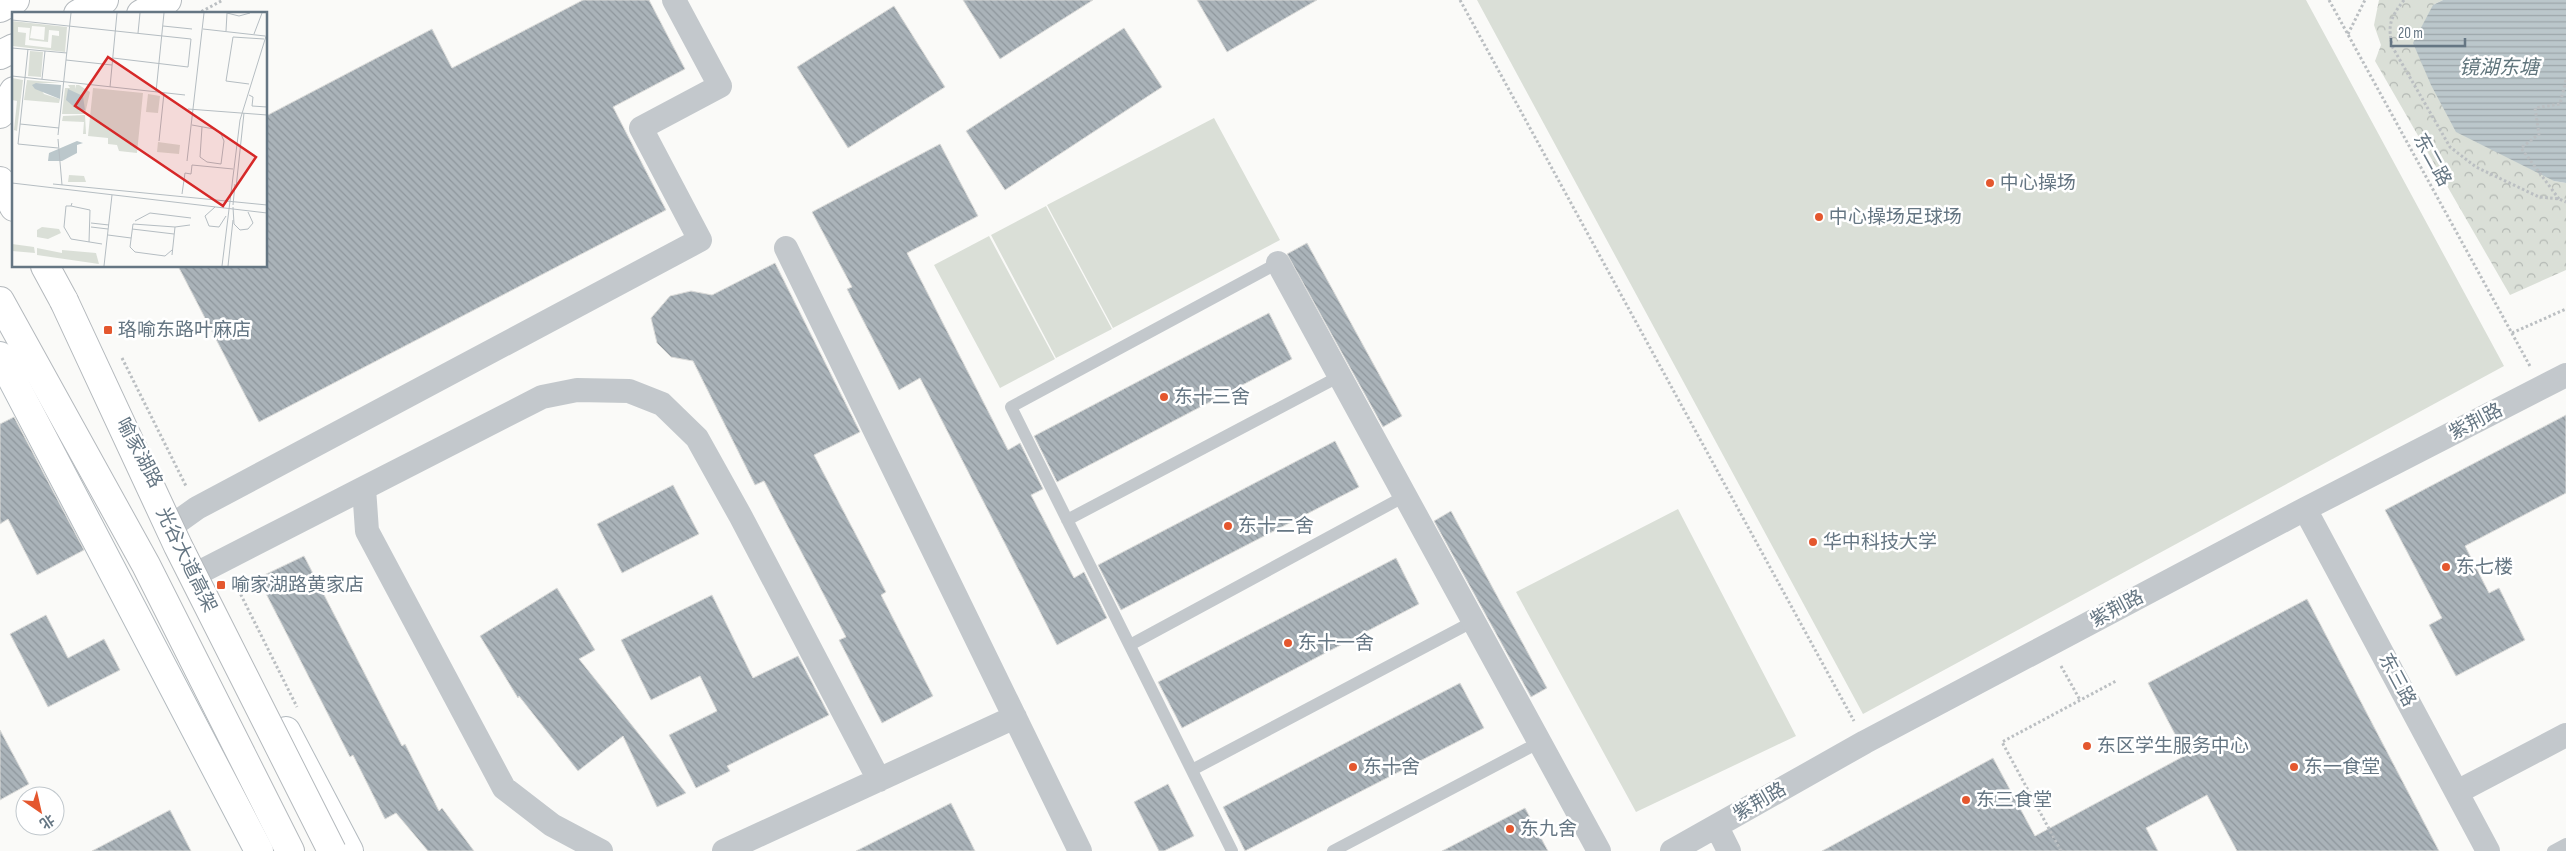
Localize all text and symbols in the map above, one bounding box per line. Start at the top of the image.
inset map [12,12,268,268]
scale bar [2391,15,2465,47]
text: 20 m [2398,24,2423,43]
water label: 镜湖东塘 [2459,56,2542,80]
street label: 东二路 [2408,129,2456,191]
place label: 中心操场 [2000,172,2076,195]
marker: 中心操场 [1984,177,1996,189]
place label: 中心操场足球场 [1829,206,1962,229]
marker: 中心操场足球场 [1813,211,1825,223]
place label: 珞喻东路叶麻店 [118,319,251,342]
marker: 珞喻东路叶麻店 [102,324,114,336]
place label: 东十三舍 [1174,386,1250,409]
marker: 东十三舍 [1158,391,1170,403]
street label: 紫荆路 [2445,399,2507,445]
street label: 喻家湖路 [111,414,167,492]
street label: 光谷大道高架 [151,504,221,616]
place label: 东十二舍 [1238,515,1314,538]
marker: 东十二舍 [1222,520,1234,532]
place label: 华中科技大学 [1823,531,1937,554]
marker: 华中科技大学 [1807,536,1819,548]
place label: 东七楼 [2456,556,2513,579]
marker: 东七楼 [2440,561,2452,573]
place label: 喻家湖路黄家店 [231,574,364,597]
marker: 喻家湖路黄家店 [215,579,227,591]
street label: 紫荆路 [2086,585,2148,633]
place label: 东十一舍 [1298,632,1374,655]
marker: 东十一舍 [1282,637,1294,649]
street label: 东三路 [2373,649,2421,711]
place label: 东区学生服务中心 [2097,735,2249,758]
marker: 东区学生服务中心 [2081,740,2093,752]
place label: 东十舍 [1363,756,1420,779]
place label: 东一食堂 [2304,756,2380,779]
marker: 东十舍 [1347,761,1359,773]
marker: 东一食堂 [2288,761,2300,773]
street label: 紫荆路 [1730,778,1790,826]
north arrow [15,786,65,836]
place label: 东三食堂 [1976,789,2052,812]
marker: 东三食堂 [1960,794,1972,806]
text: 北 [36,810,58,832]
place label: 东九舍 [1520,818,1577,841]
marker: 东九舍 [1504,823,1516,835]

